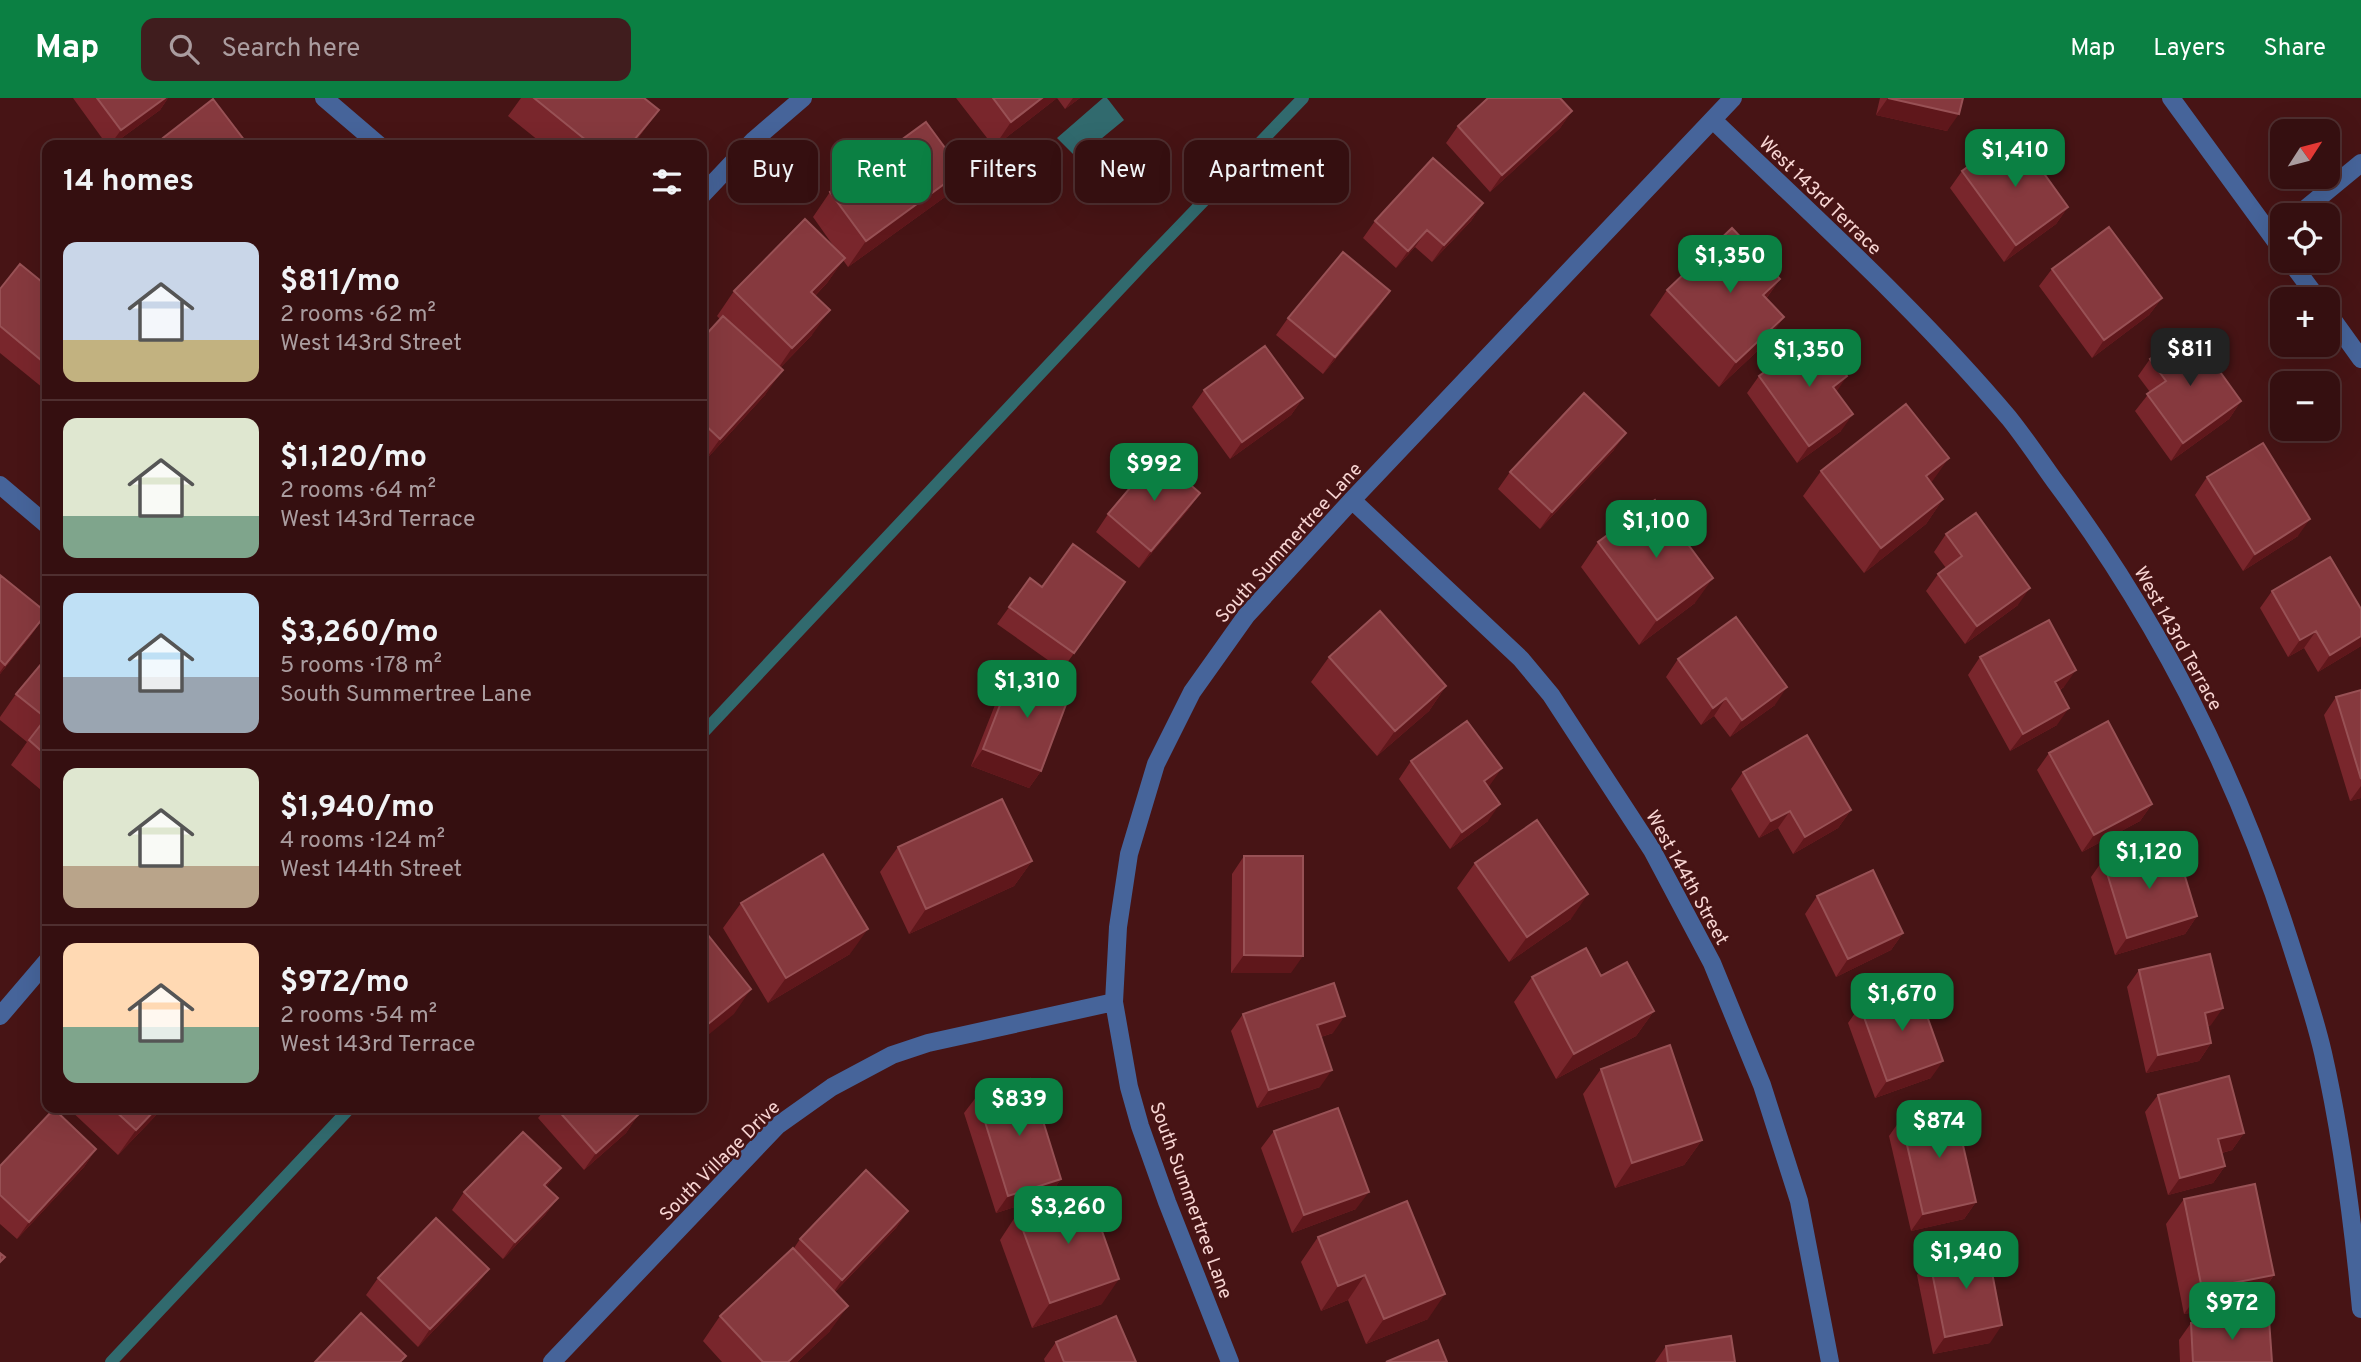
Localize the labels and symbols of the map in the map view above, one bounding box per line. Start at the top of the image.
north arrow [2270,119,2340,189]
pin: $1,410 [1958,130,2072,189]
street label: West 143rd Terrace [1753,132,1886,261]
pin: $1,350 [1673,236,1787,295]
pin: $811 [2149,328,2231,388]
pin: $1,350 [1752,330,1866,389]
pin: $992 [1113,444,1195,503]
street label: South Summertree Lane [1211,458,1368,629]
pin: $1,100 [1599,500,1713,560]
street label: West 143rd Terrace [2128,563,2227,715]
pin: $1,310 [970,660,1084,720]
street label: West 144th Street [1639,806,1733,950]
pin: $1,120 [2092,832,2206,891]
pin: $1,670 [1845,974,1959,1033]
pin: $839 [978,1079,1060,1138]
street label: South Village Drive [655,1096,786,1227]
street label: South Summertree Lane [1143,1099,1237,1303]
pin: $874 [1898,1100,1980,1160]
pin: $3,260 [1011,1186,1125,1246]
pin: $1,940 [1909,1232,2023,1291]
pin: $972 [2191,1282,2273,1342]

